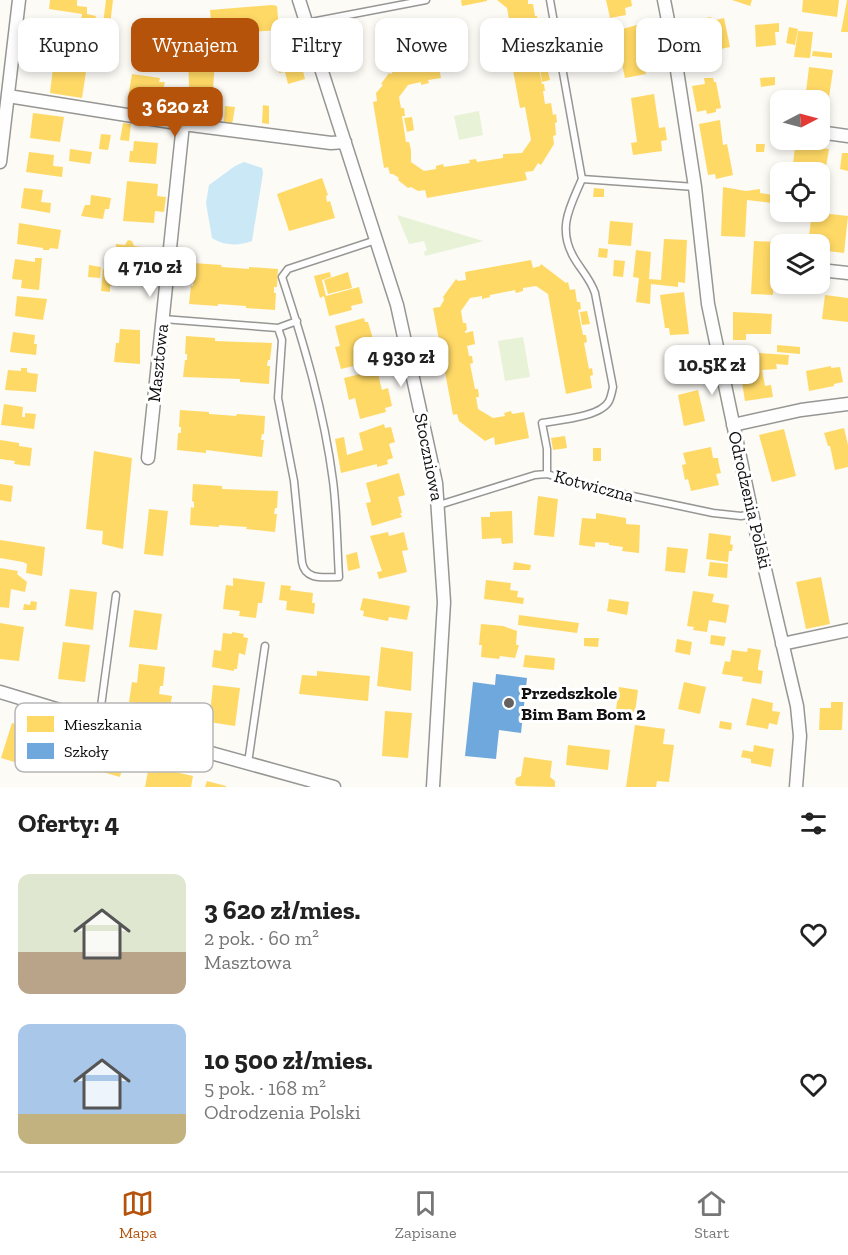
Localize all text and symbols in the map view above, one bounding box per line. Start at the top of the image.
chip: Kupno [18,18,119,72]
chip: Wynajem [131,18,259,72]
chip: Filtry [271,18,363,72]
chip: Nowe [375,18,468,72]
chip: Mieszkanie [480,18,624,72]
chip: Dom [636,18,722,72]
pin: 3 620 zł [113,87,237,138]
north arrow [770,90,830,150]
map controls [770,90,830,294]
text: 3 620 zł [142,94,208,118]
button: locate [770,162,830,222]
button: layers [770,234,830,294]
pin: 4 710 zł [88,247,212,298]
text: 4 710 zł [118,254,182,278]
street label: Masztowa [143,322,173,403]
pin: 4 930 zł [339,337,463,388]
text: 4 930 zł [367,344,435,368]
pin: 10.5K zł [650,345,774,396]
text: 10.5K zł [678,352,746,376]
street label: Stoczniowa [410,411,448,503]
street label: Odrodzenia Polski [723,429,777,571]
street label: Kotwiczna [552,465,637,507]
place label: Przedszkole Bim Bam Bom 2 [521,682,646,725]
marker: Przedszkole Bim Bam Bom 2 [502,696,516,710]
legend [15,703,213,772]
text: Mieszkania [64,715,142,734]
text: Szkoły [64,742,109,761]
text: Oferty: 4 [18,807,119,839]
icon: filters [797,807,830,840]
text: 3 620 zł/mies. [204,894,361,926]
icon: home [66,898,138,970]
icon: heart [797,918,830,951]
text: 2 pok. · 60 m² [204,926,319,950]
text: Masztowa [204,950,292,974]
text: 10 500 zł/mies. [204,1044,373,1076]
icon: home [66,1048,138,1120]
icon: heart [797,1068,830,1101]
text: 5 pok. · 168 m² [204,1076,326,1100]
text: Odrodzenia Polski [204,1100,361,1124]
tab: Mapa [119,1187,157,1242]
tab: Zapisane [395,1187,457,1242]
tab: Start [694,1187,729,1242]

